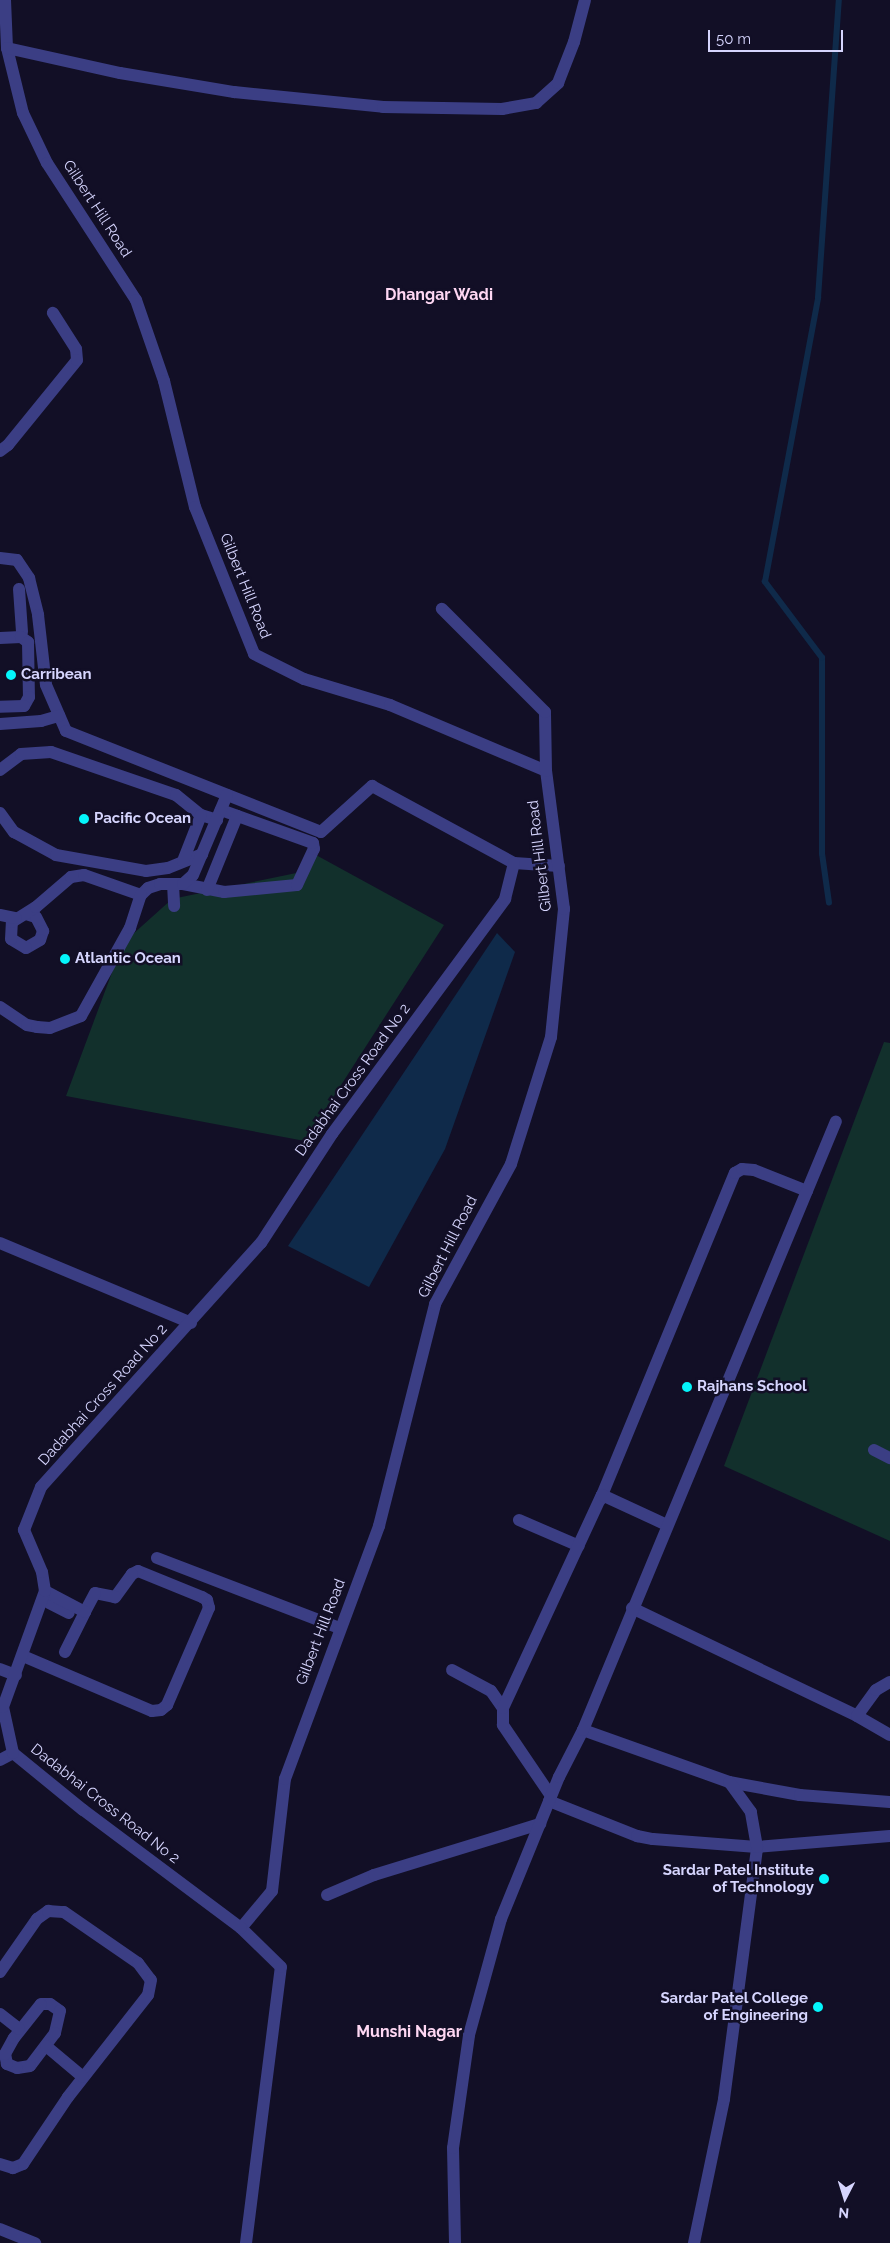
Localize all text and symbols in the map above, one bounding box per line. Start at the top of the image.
scale bar [710,20,845,52]
text: 50 m [716,30,751,48]
street label: Gilbert Hill Road [59,157,135,261]
district label: Dhangar Wadi [385,285,493,305]
street label: Gilbert Hill Road [216,530,274,642]
place label: Carribean [21,666,91,684]
marker: Carribean [5,669,17,681]
street label: Gilbert Hill Road [524,799,556,913]
place label: Pacific Ocean [94,810,191,828]
marker: Pacific Ocean [78,813,90,825]
place label: Atlantic Ocean [75,950,181,968]
marker: Atlantic Ocean [59,953,71,965]
street label: Dadabhai Cross Road No 2 [292,1000,414,1160]
street label: Gilbert Hill Road [414,1193,482,1301]
street label: Dadabhai Cross Road No 2 [35,1321,171,1469]
place label: Rajhans School [697,1378,807,1396]
marker: Rajhans School [681,1381,693,1393]
street label: Gilbert Hill Road [292,1576,350,1688]
street label: Dadabhai Cross Road No 2 [27,1740,183,1868]
place label: Sardar Patel Institute of Technology [662,1861,814,1896]
marker: Sardar Patel Institute of Technology [818,1873,830,1885]
place label: Sardar Patel College of Engineering [660,1989,808,2024]
marker: Sardar Patel College of Engineering [812,2001,824,2013]
district label: Munshi Nagar [356,2022,462,2042]
north arrow [820,2173,870,2223]
text: N [838,2205,850,2221]

